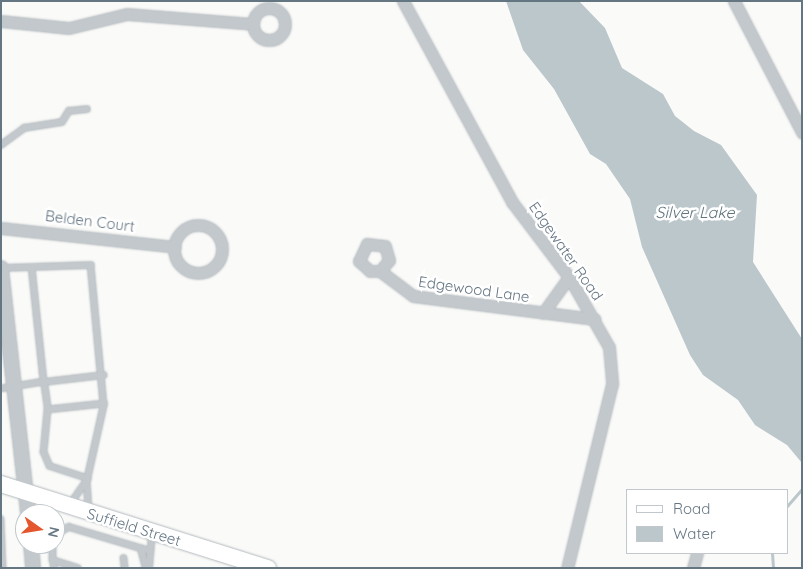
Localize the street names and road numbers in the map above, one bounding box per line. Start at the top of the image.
street label: Edgewater Road [525,198,607,304]
street label: Belden Court [44,207,136,235]
street label: Edgewood Lane [417,272,531,306]
street label: Suffield Street [85,504,183,550]

